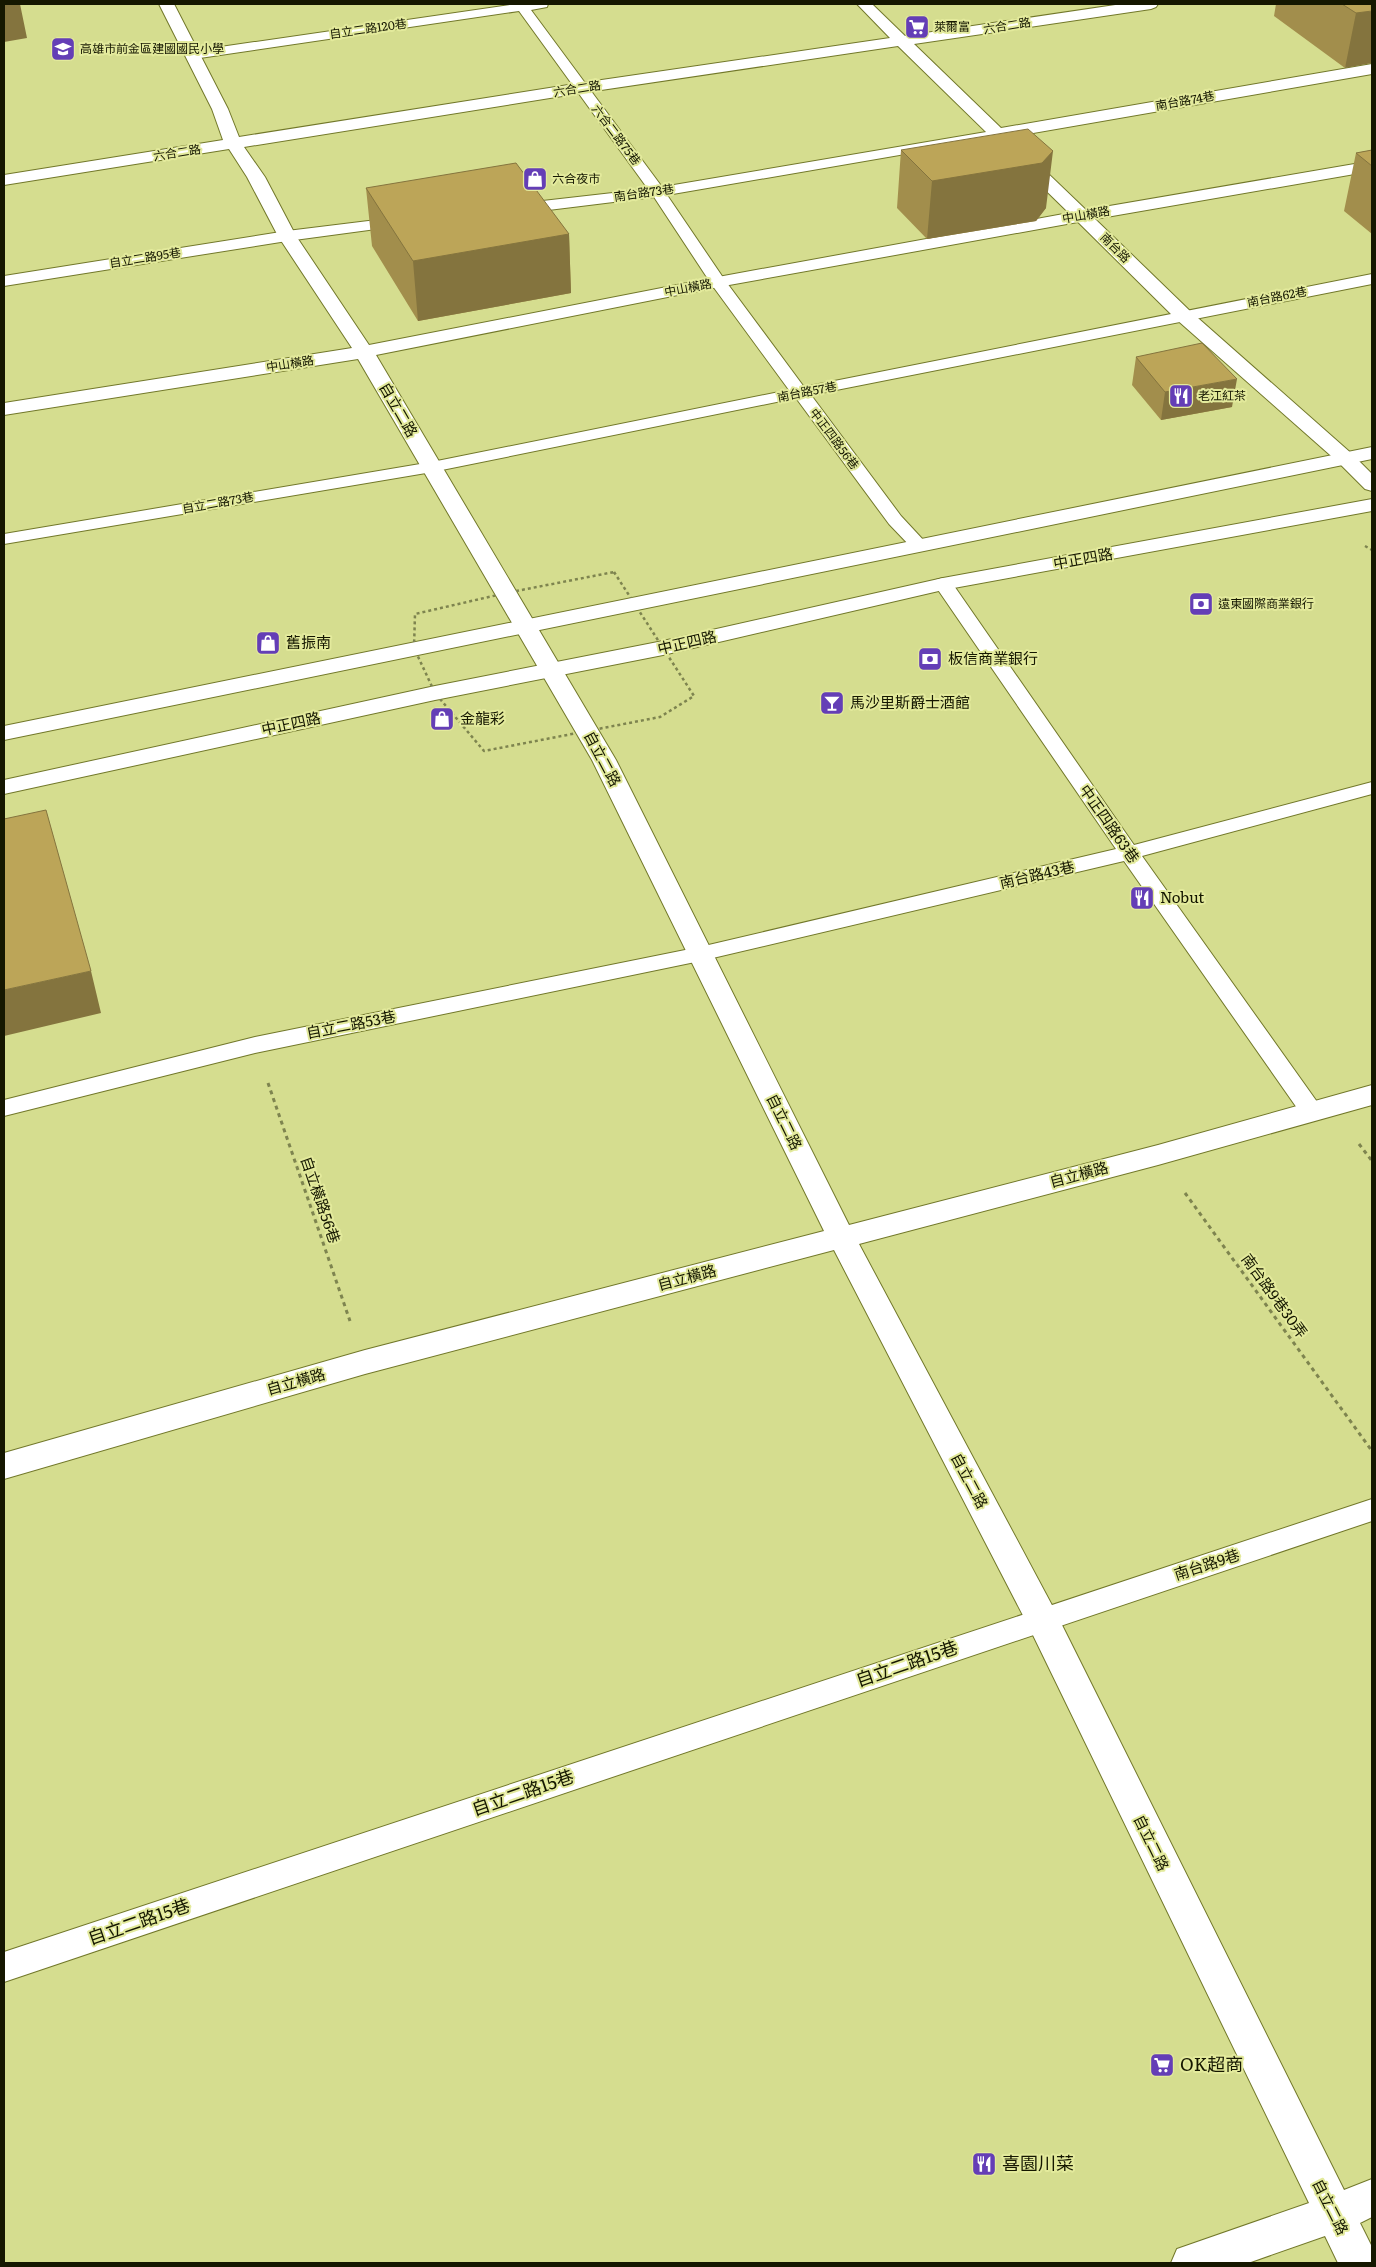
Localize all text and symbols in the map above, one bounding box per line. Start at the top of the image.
street label: 六合二路 [982,12,1032,38]
street label: 自立二路120巷 [328,14,408,42]
supermarket icon: 萊爾富 [904,14,930,40]
place label: 萊爾富 [934,17,970,35]
school or university icon: 高雄市前金區建國國民小學 [50,36,76,62]
place label: 高雄市前金區建國國民小學 [80,39,224,57]
street label: 六合二路 [552,75,602,101]
street label: 南台路74巷 [1154,86,1216,114]
street label: 六合二路75巷 [588,100,646,169]
street label: 六合二路 [152,139,202,165]
shop icon: 六合夜市 [522,166,548,192]
place label: 六合夜市 [552,169,600,187]
street label: 南台路73巷 [613,179,675,205]
street label: 中山橫路 [1061,201,1111,227]
street label: 南台路 [1097,228,1135,266]
street label: 自立二路95巷 [108,242,182,272]
street label: 中山橫路 [663,274,713,300]
street label: 南台路62巷 [1245,281,1308,311]
street label: 中山橫路 [265,350,315,376]
street label: 南台路57巷 [776,376,838,406]
street label: 自立二路 [374,378,424,441]
restaurant icon: 老江紅茶 [1168,383,1194,409]
place label: 老江紅茶 [1198,386,1246,404]
street label: 中正四路56巷 [806,404,864,473]
street label: 自立二路73巷 [181,487,255,517]
street label: 中正四路 [1051,541,1114,574]
bank icon: 遠東國際商業銀行 [1188,591,1214,617]
place label: 遠東國際商業銀行 [1218,594,1314,612]
street label: 中正四路 [655,624,718,659]
shop icon: 舊振南 [255,630,281,656]
place label: 舊振南 [286,630,331,653]
bank icon: 板信商業銀行 [917,646,943,672]
place label: 板信商業銀行 [948,646,1038,669]
bar icon: 馬沙里斯爵士酒館 [819,690,845,716]
place label: 馬沙里斯爵士酒館 [850,690,970,713]
street label: 中正四路 [259,705,322,740]
shop icon: 金龍彩 [429,706,455,732]
place label: 金龍彩 [460,706,505,729]
street label: 自立二路 [579,726,628,790]
street label: 中正四路63巷 [1075,779,1146,867]
street label: 南台路43巷 [997,854,1076,893]
restaurant icon: Nobut [1129,885,1155,911]
place label: Nobut [1160,885,1204,908]
street label: 自立二路53巷 [304,1004,397,1043]
street label: 自立二路 [762,1089,809,1153]
street label: 自立橫路56巷 [296,1153,347,1246]
street label: 自立橫路 [1047,1155,1111,1192]
street label: 南台路9巷30弄 [1237,1248,1314,1342]
street label: 自立橫路 [655,1258,719,1295]
street label: 自立橫路 [264,1361,328,1400]
street label: 自立二路 [946,1448,995,1512]
street label: 南台路9巷 [1171,1542,1242,1585]
street label: 自立二路15巷 [852,1632,961,1693]
street label: 自立二路15巷 [468,1761,577,1822]
street label: 自立二路 [1129,1810,1176,1874]
street label: 自立二路15巷 [84,1890,193,1951]
place label: OK超商 [1180,2050,1243,2077]
supermarket icon: OK超商 [1149,2052,1175,2078]
place label: 喜園川菜 [1002,2149,1074,2176]
restaurant icon: 喜園川菜 [971,2151,997,2177]
street label: 自立二路 [1307,2174,1355,2238]

